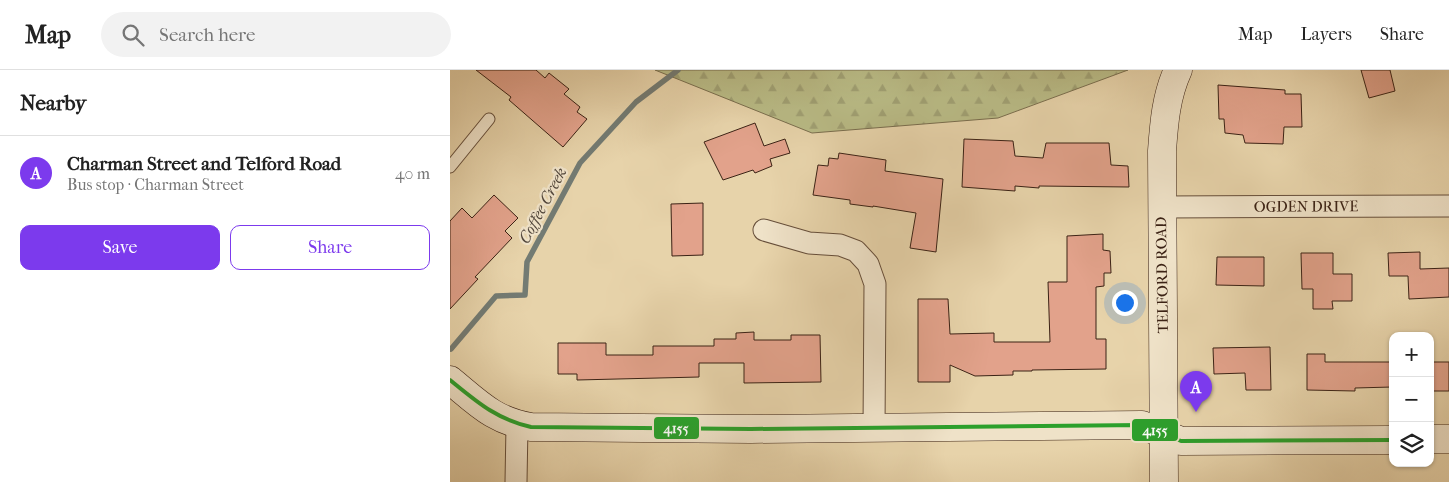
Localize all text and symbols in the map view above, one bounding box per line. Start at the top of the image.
search box [101,12,451,57]
text: Map [25,21,71,49]
icon: search [119,21,147,49]
text: Search here [159,24,255,46]
text: Map [1238,24,1272,45]
text: Layers [1300,24,1352,45]
text: Share [1380,24,1424,45]
text: Nearby [20,91,86,115]
text: Charman Street and Telford Road [67,153,341,175]
text: A [31,164,41,183]
text: 40 m [395,164,430,183]
water label: Coffee Creek [514,164,570,247]
text: Bus stop · Charman Street [67,175,244,194]
street label: OGDEN DRIVE [1254,197,1358,216]
street label: TELFORD ROAD [1152,216,1172,334]
button: Save [20,225,220,270]
button: Share [230,225,430,270]
your location [1112,290,1138,316]
map controls [1389,332,1434,467]
button: + [1389,332,1434,377]
pin: A [1180,371,1212,412]
button: − [1389,377,1434,422]
line badge: 4155 [653,416,700,440]
line badge: 4155 [1131,418,1179,442]
text: 4155 [662,420,689,437]
text: 4155 [1141,422,1168,439]
button: layers [1389,422,1434,467]

